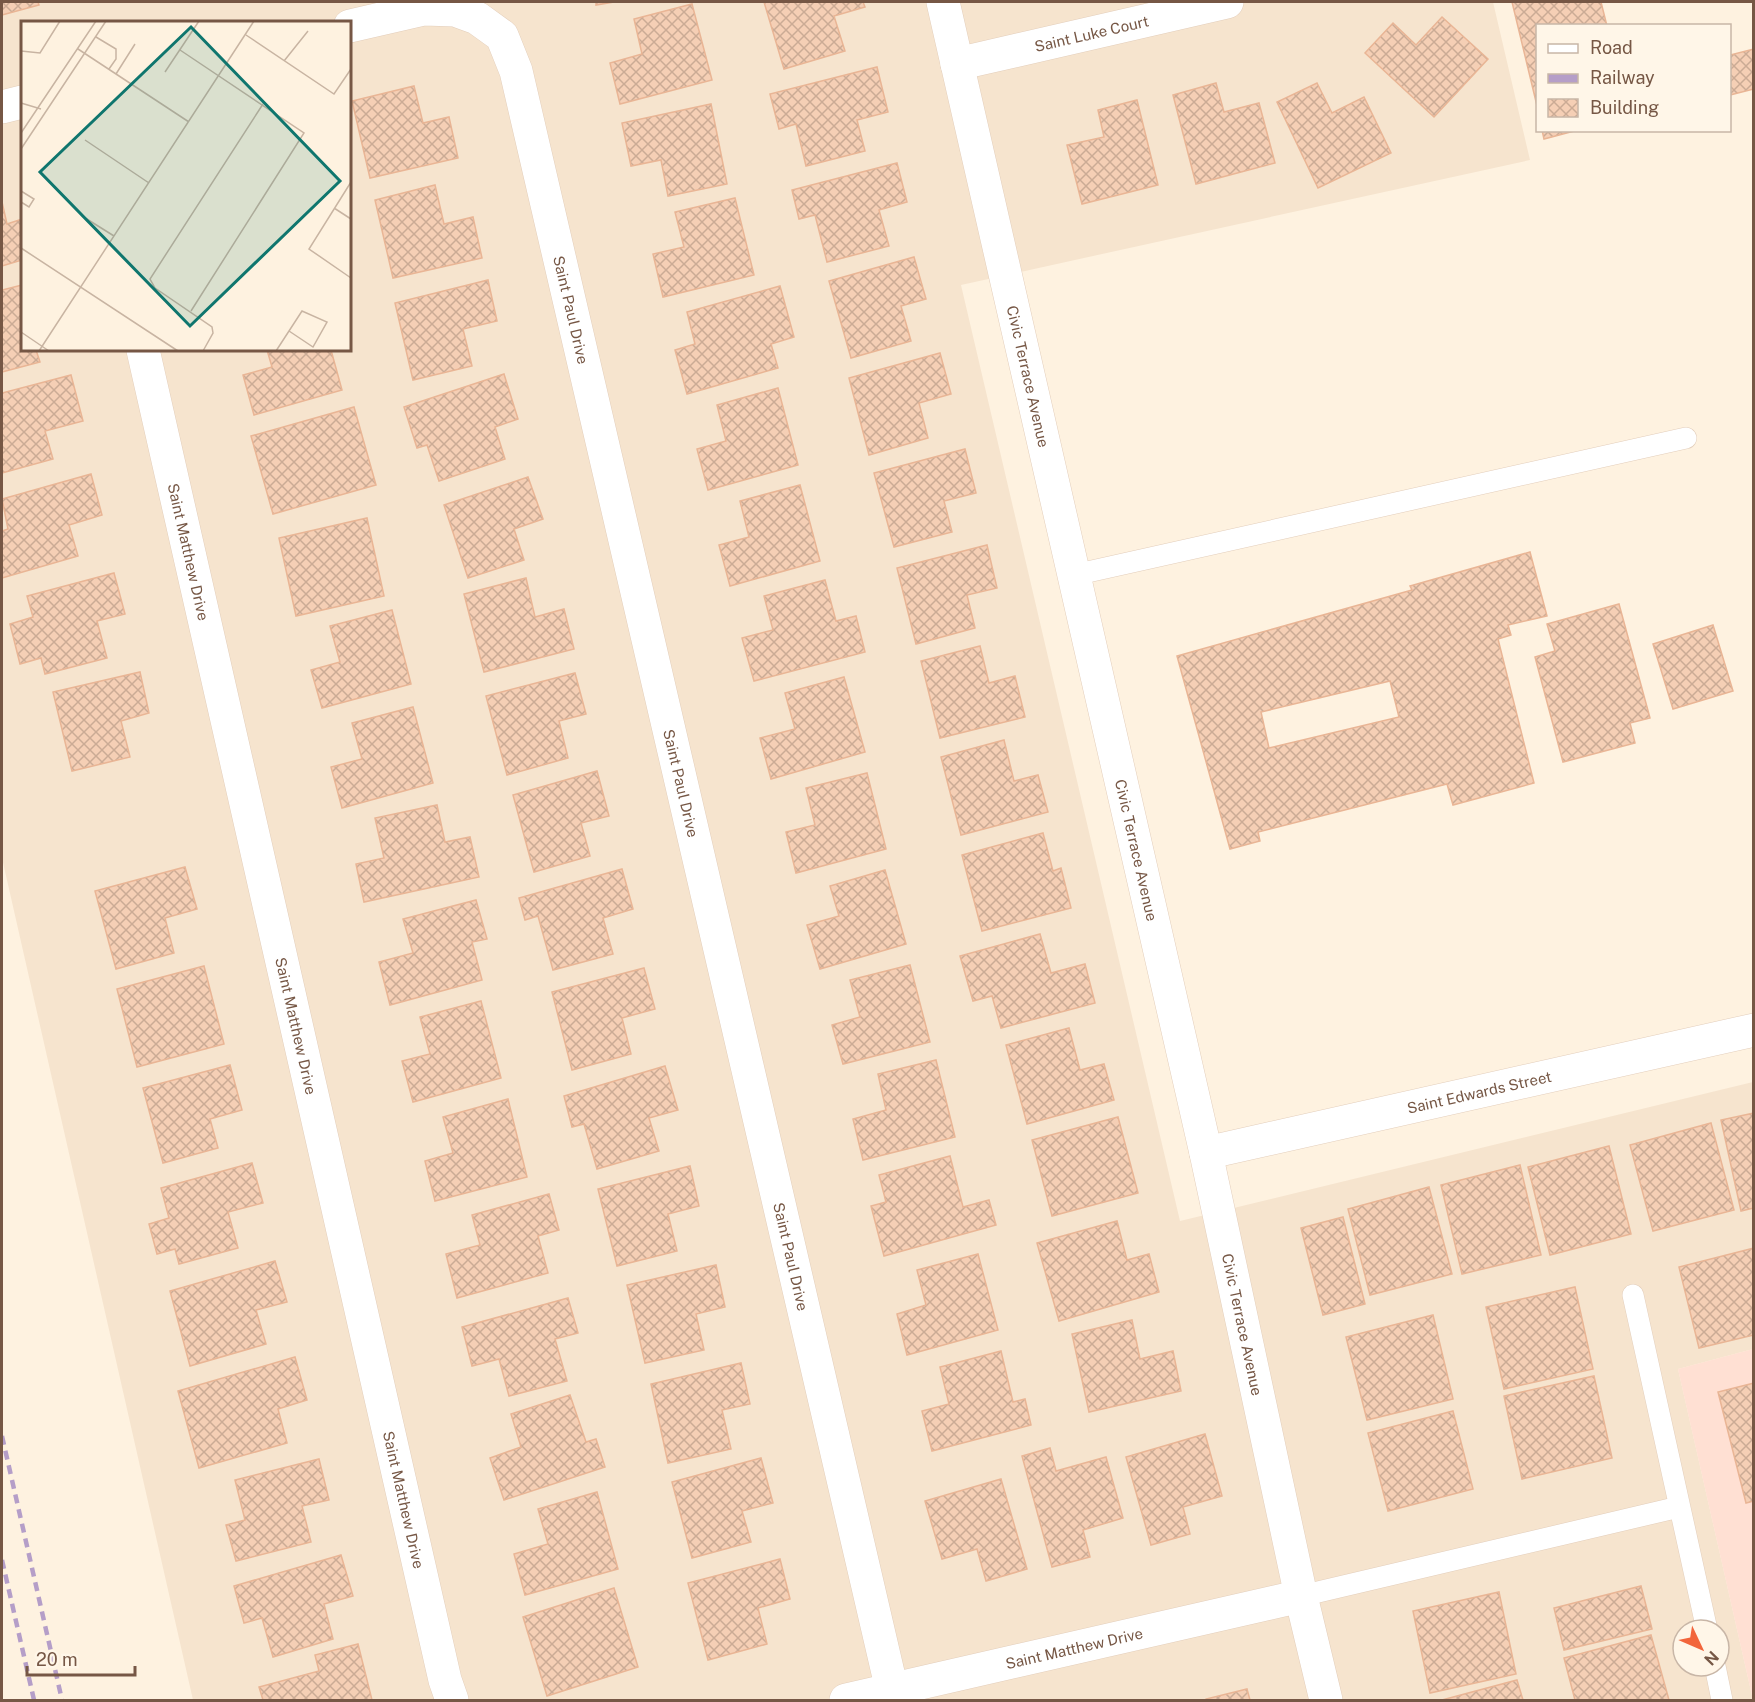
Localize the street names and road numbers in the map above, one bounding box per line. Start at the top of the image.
street label: Saint Luke Court [1033,12,1150,54]
street label: Saint Paul Drive [551,254,592,366]
street label: Civic Terrace Avenue [1004,304,1053,449]
street label: Saint Matthew Drive [165,482,213,622]
street label: Saint Paul Drive [661,727,702,839]
street label: Civic Terrace Avenue [1112,778,1161,923]
street label: Saint Matthew Drive [273,955,320,1096]
street label: Saint Edwards Street [1405,1067,1553,1116]
street label: Saint Paul Drive [771,1201,812,1312]
street label: Civic Terrace Avenue [1219,1252,1266,1397]
street label: Saint Matthew Drive [380,1429,428,1570]
street label: Saint Matthew Drive [1004,1624,1144,1672]

